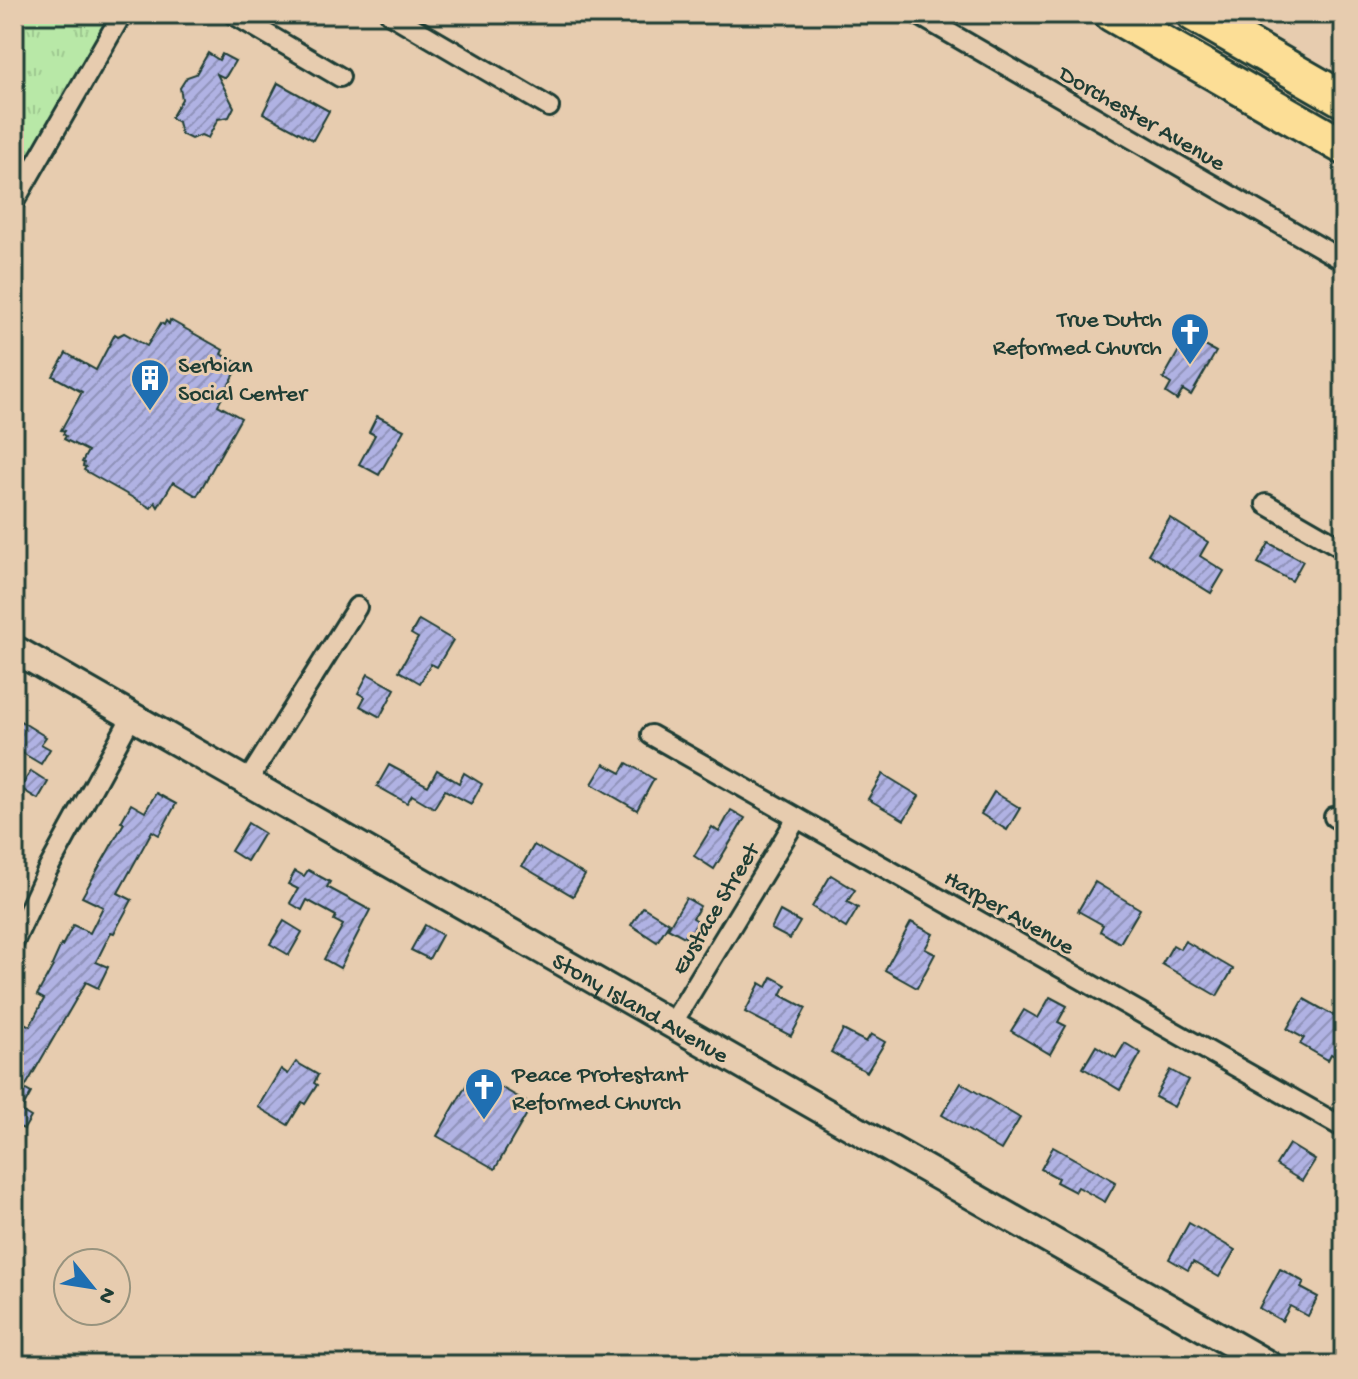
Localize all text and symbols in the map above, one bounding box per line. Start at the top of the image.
street label: Dorchester Avenue [1051,60,1230,180]
place label: True Dutch Reformed Church [993,307,1162,364]
church icon: True Dutch Reformed Church [1169,311,1211,366]
place label: Serbian Social Center [178,353,309,410]
building icon: Serbian Social Center [129,357,171,412]
street label: Eustace Street [666,837,769,981]
street label: Harper Avenue [938,865,1079,963]
street label: Stony Island Avenue [546,948,733,1072]
place label: Peace Protestant Reformed Church [511,1062,689,1119]
church icon: Peace Protestant Reformed Church [463,1066,505,1121]
north arrow [52,1247,132,1327]
text: N [91,1282,121,1308]

